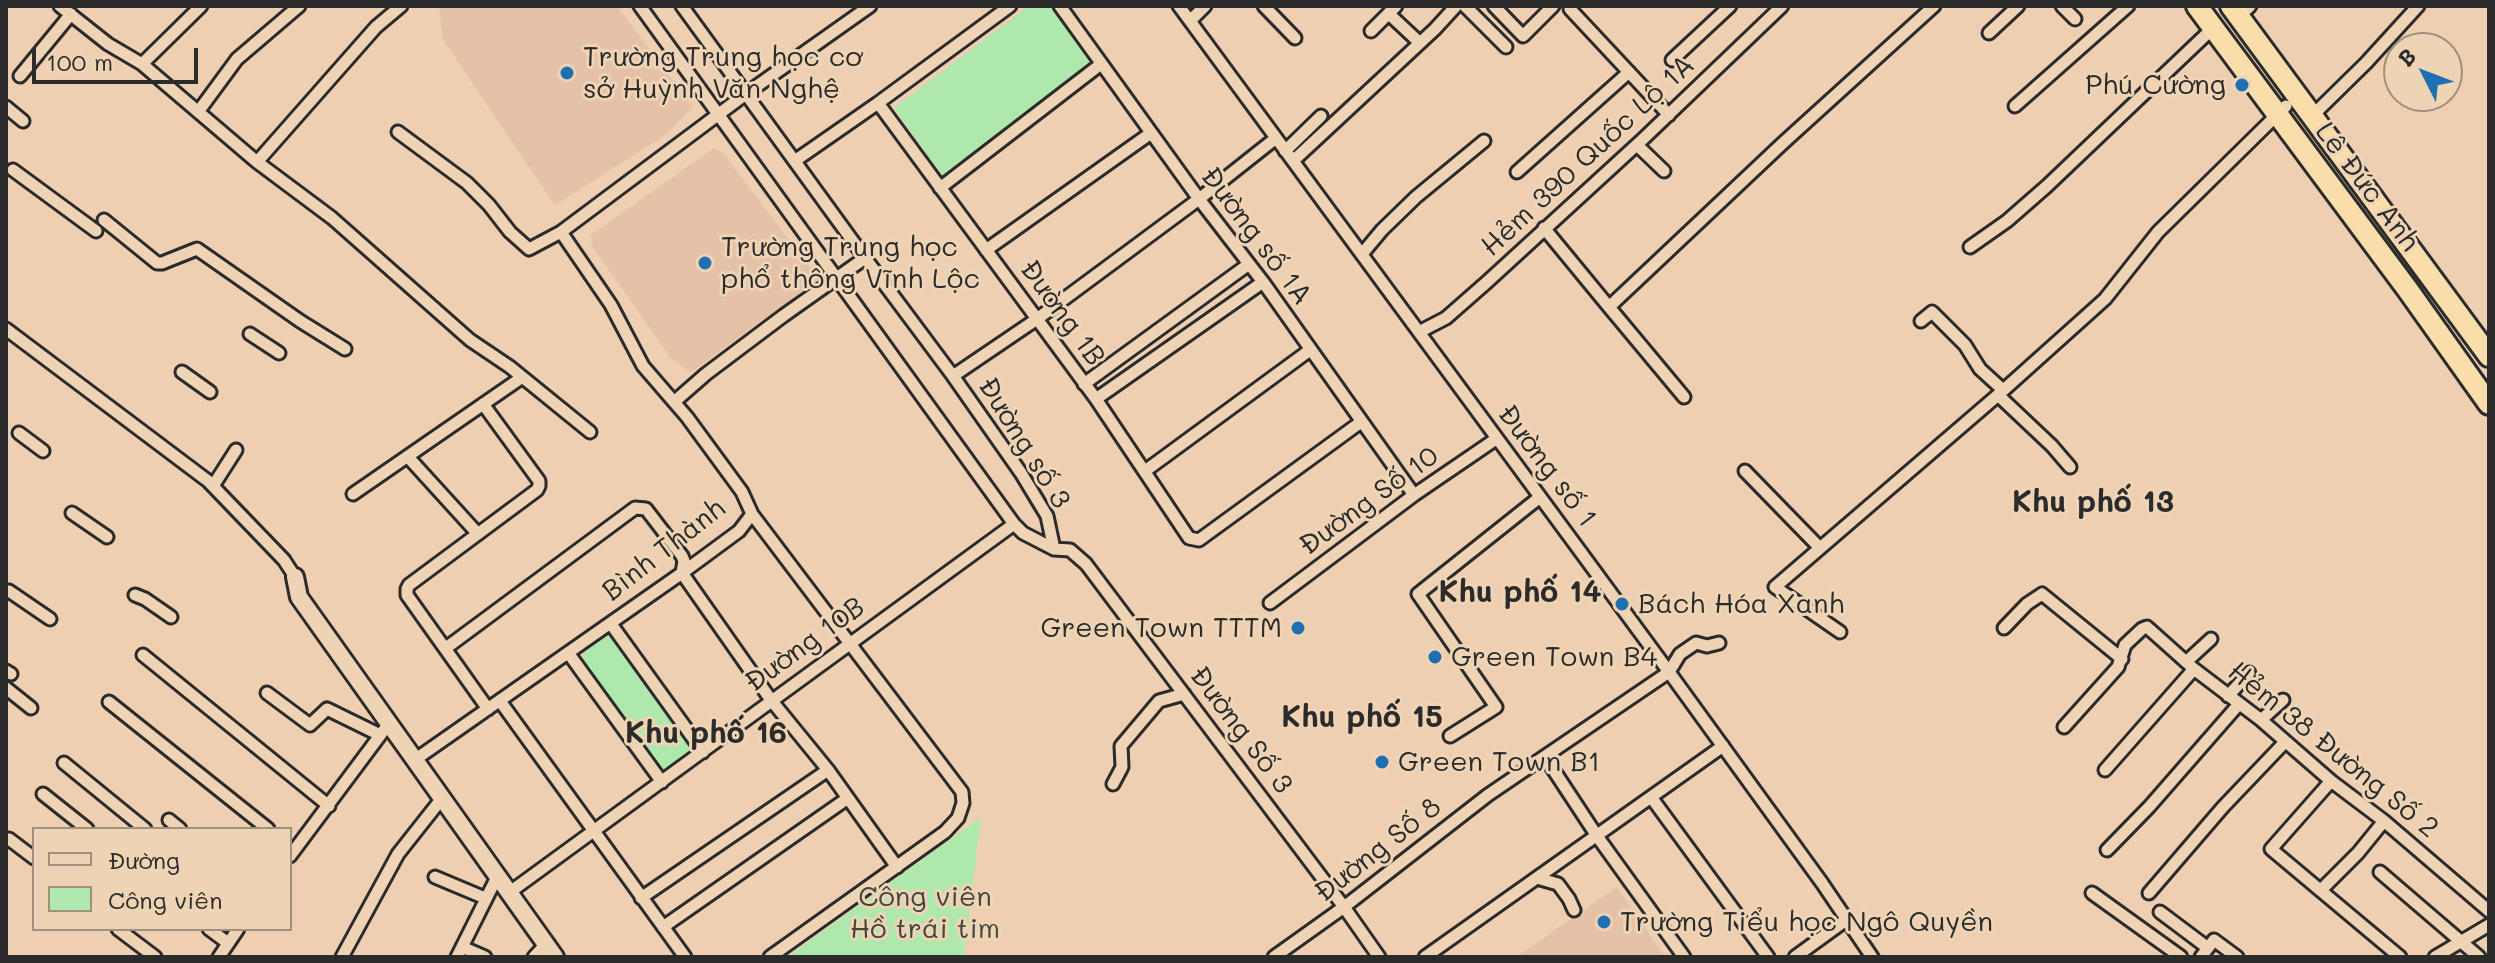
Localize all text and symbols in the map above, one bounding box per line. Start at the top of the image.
scale bar [36,32,202,82]
north arrow [2383,32,2463,112]
place label: Trường Trung học cơ sở Huỳnh Văn Nghệ [583,40,862,106]
text: B [2391,42,2422,72]
text: 100 m [46,46,113,77]
street label: Hẻm 390 Quốc Lộ 1A [1474,49,1702,263]
marker: Trường Trung học cơ sở Huỳnh Văn Nghệ [558,64,576,82]
place label: Phú Cường [2085,68,2226,102]
marker: Phú Cường [2233,76,2251,94]
street label: Lê Đức Anh [2308,116,2426,258]
street label: Đường số 1A [1193,160,1319,312]
place label: Trường Trung học phổ thông Vĩnh Lộc [721,230,980,296]
street label: Đường 1B [1012,253,1112,373]
marker: Trường Trung học phổ thông Vĩnh Lộc [696,254,714,272]
street label: Đường số 3 [970,371,1078,515]
street label: Đường số 1 [1490,398,1604,534]
street label: Đường Số 10 [1293,439,1445,563]
district label: Khu phố 13 [2012,485,2174,521]
street label: Bình Thành [596,492,732,608]
district label: Khu phố 14 [1439,575,1601,611]
place label: Bách Hóa Xanh [1638,587,1844,621]
street label: Đường 10B [738,590,872,700]
marker: Bách Hóa Xanh [1613,595,1631,613]
place label: Green Town TTTM [1041,611,1282,645]
marker: Green Town TTTM [1289,619,1307,637]
place label: Green Town B4 [1451,640,1657,674]
marker: Green Town B4 [1426,648,1444,666]
street label: Hẻm 38 Đường Số 2 [2221,655,2445,845]
street label: Đường Số 3 [1182,660,1300,800]
district label: Khu phố 15 [1281,700,1443,736]
district label: Khu phố 16 [625,716,787,752]
place label: Green Town B1 [1398,745,1600,779]
marker: Green Town B1 [1373,753,1391,771]
street label: Đường Số 8 [1308,790,1448,910]
legend [32,827,292,931]
text: Đường [108,844,180,875]
park label: Công viên Hồ trái tim [850,880,1000,946]
text: Công viên [108,884,222,915]
place label: Trường Tiểu học Ngô Quyền [1620,905,1993,939]
marker: Trường Tiểu học Ngô Quyền [1595,913,1613,931]

